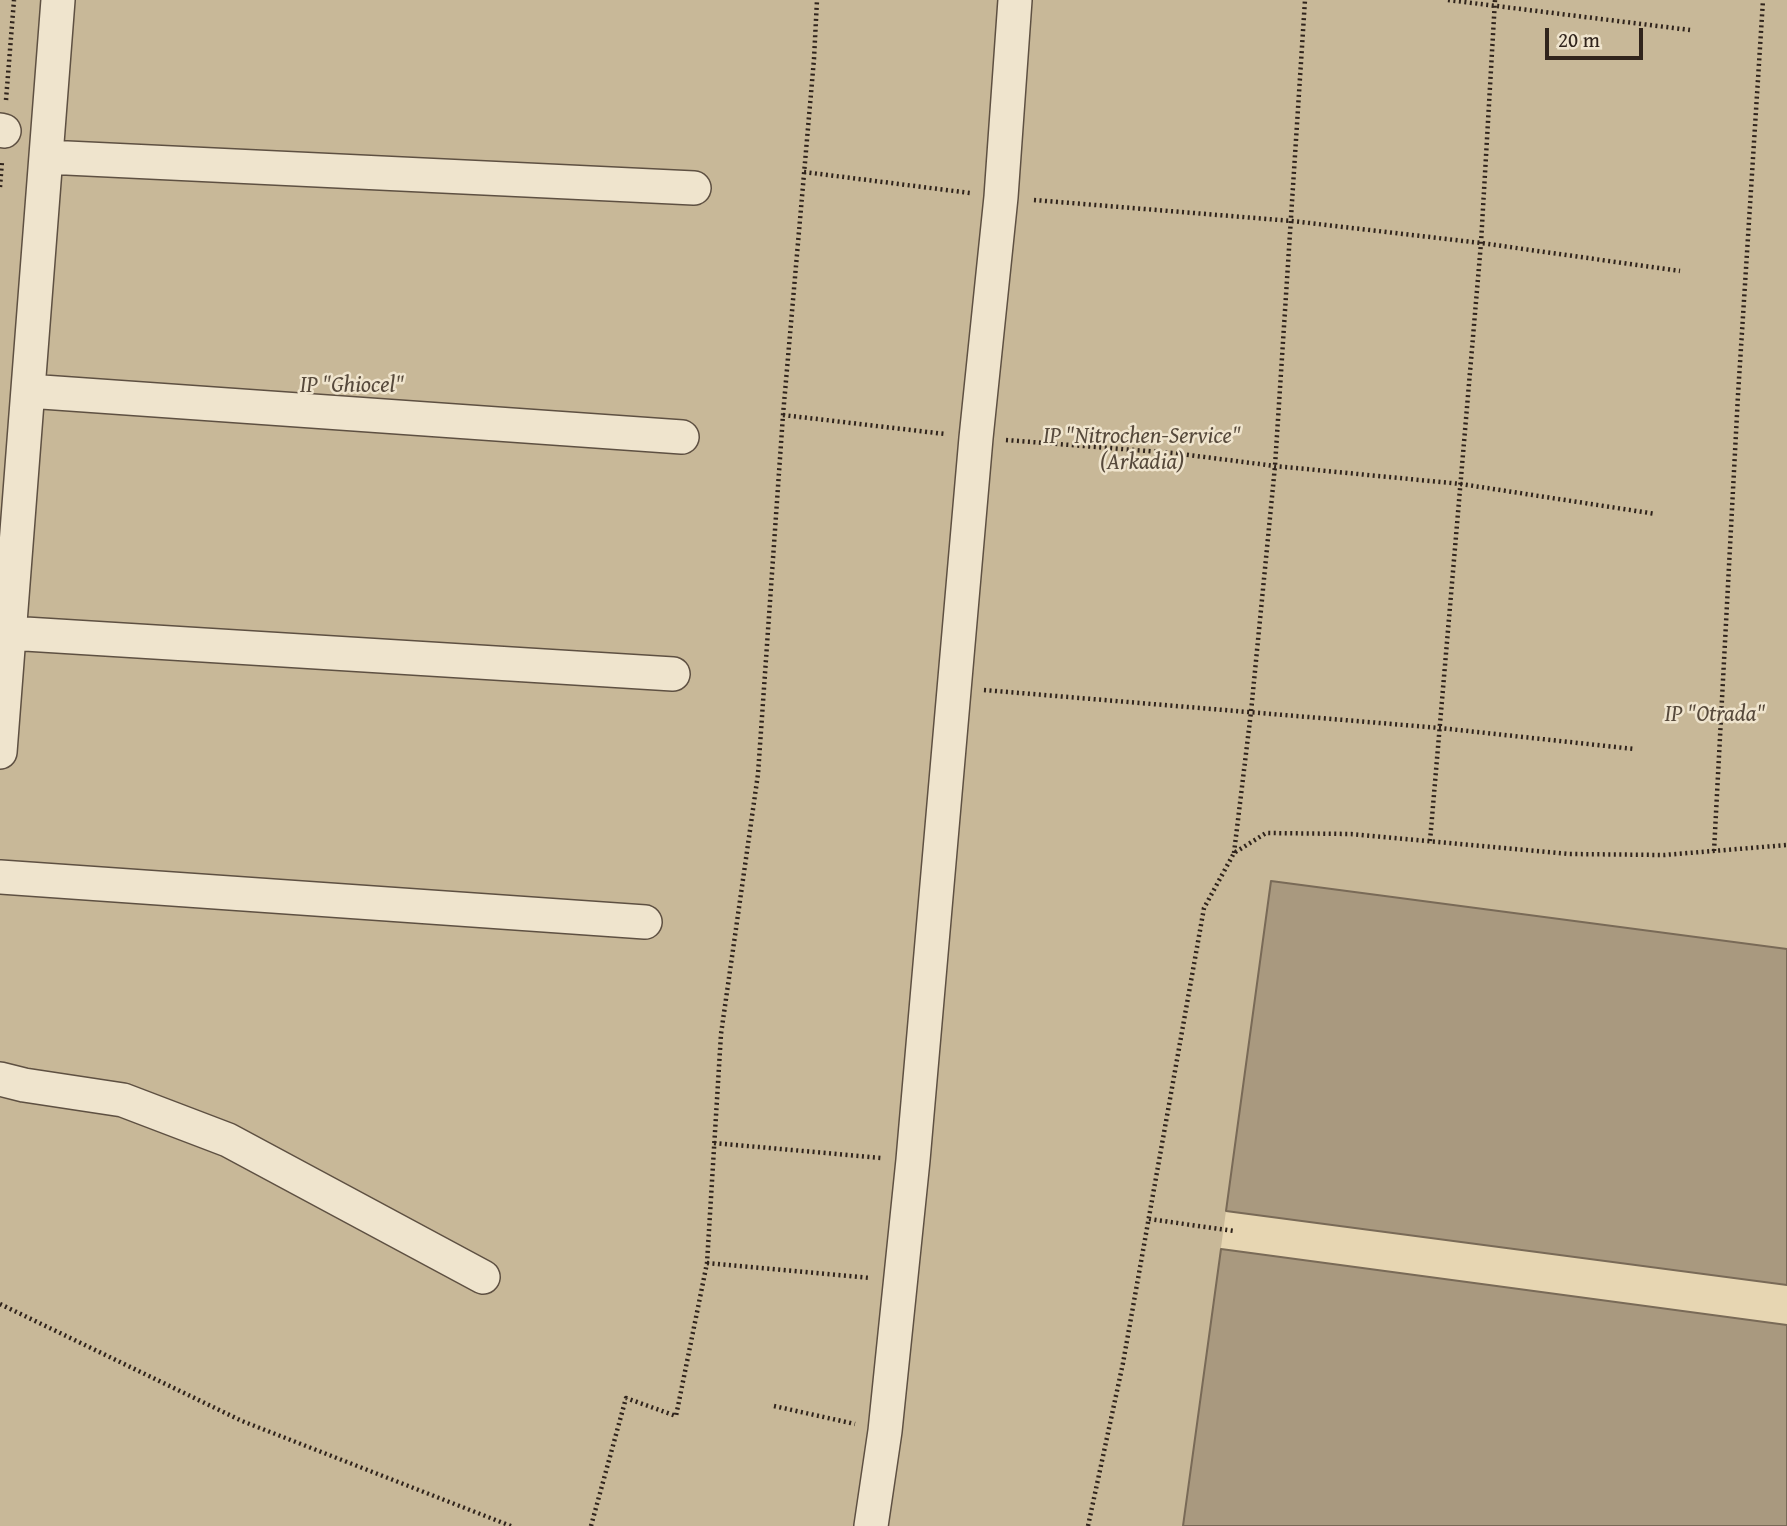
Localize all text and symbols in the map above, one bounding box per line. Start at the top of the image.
scale bar [1549,14,1647,58]
text: 20 m [1558,24,1600,55]
park label: IP "Ghiocel" [300,372,404,400]
park label: IP "Nitrochen-Service" (Arkadia) [1043,423,1241,477]
park label: IP "Otrada" [1664,701,1766,729]

